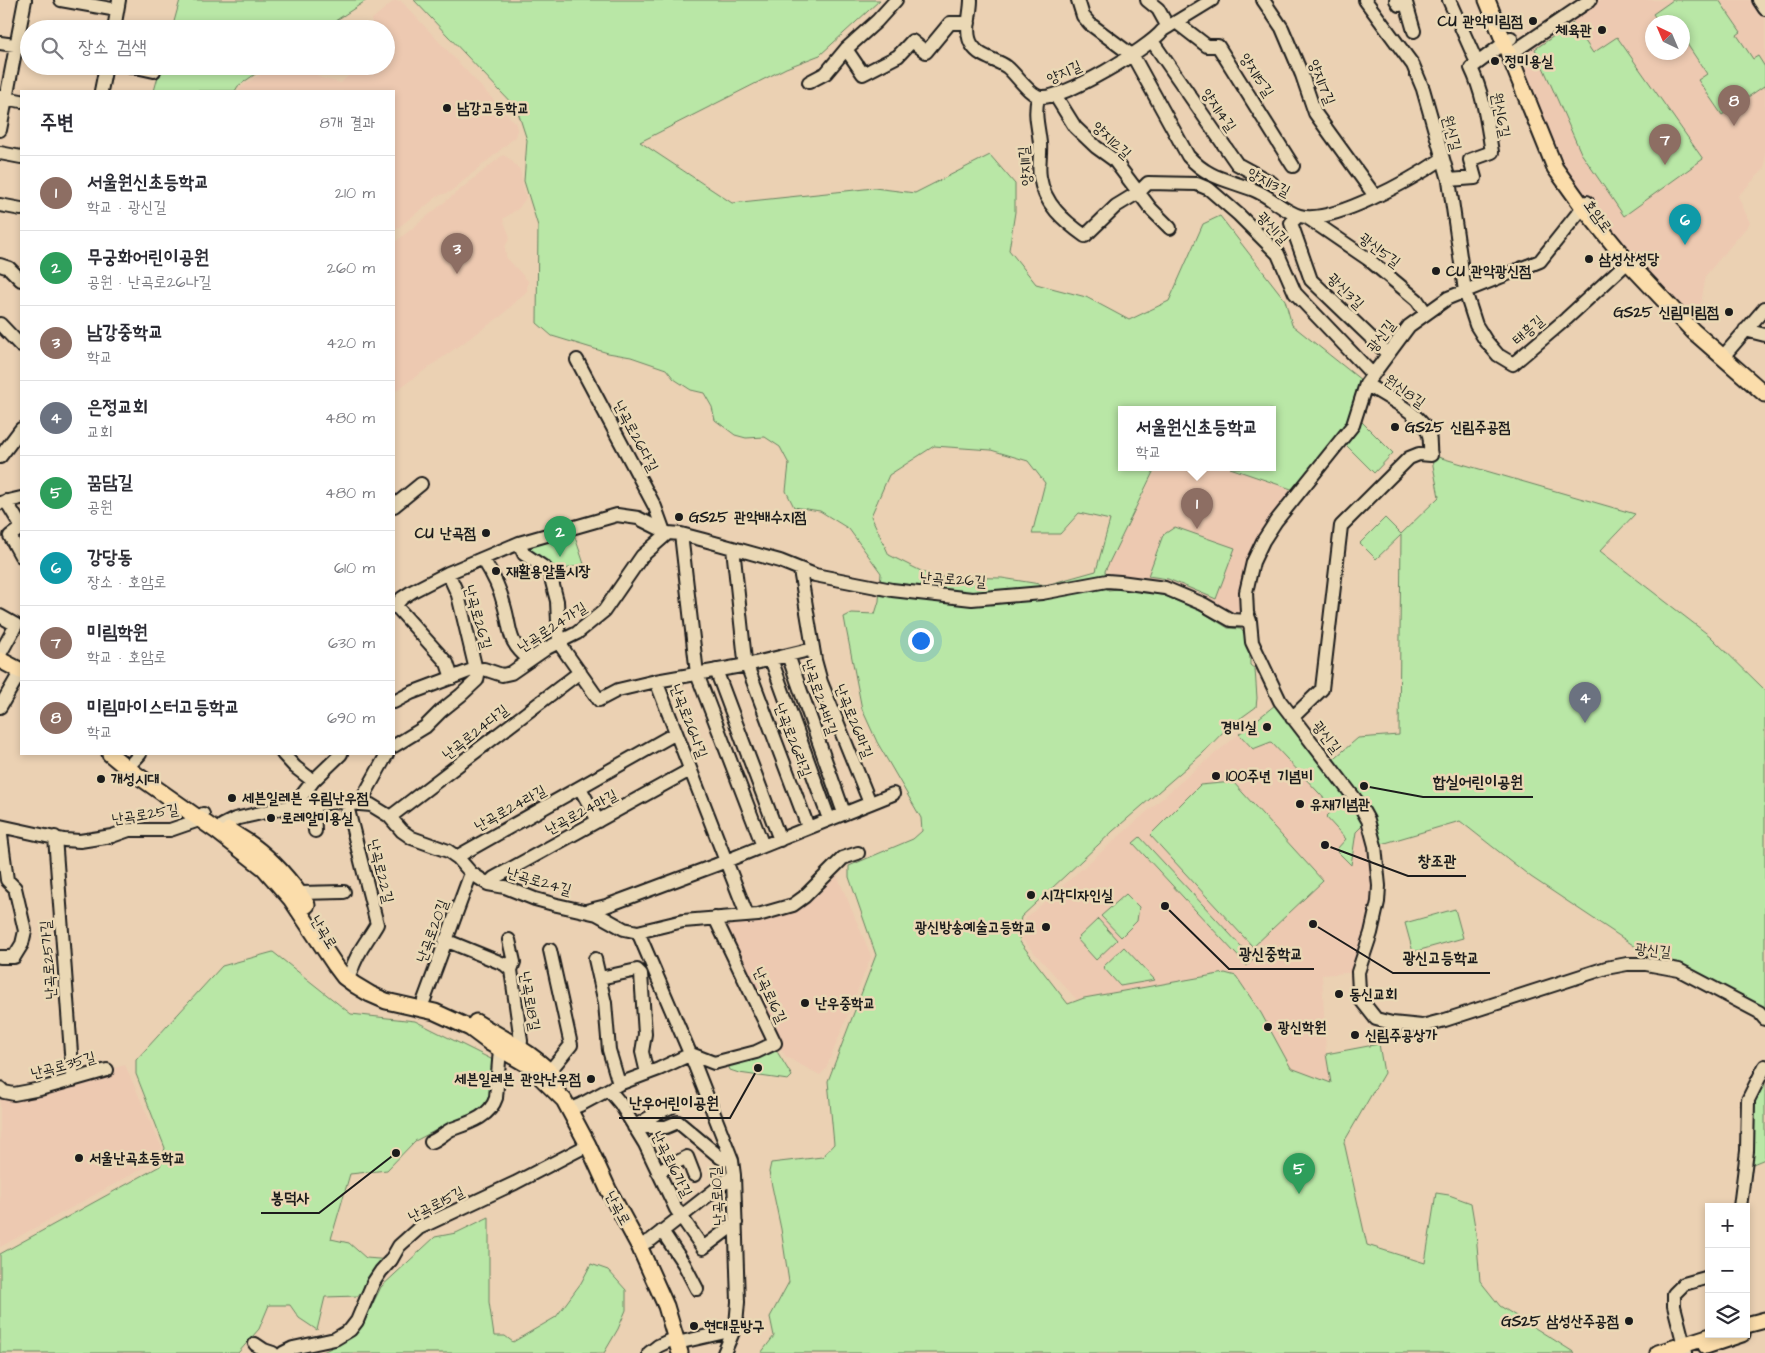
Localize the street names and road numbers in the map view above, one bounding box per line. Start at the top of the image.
street label: 양지15길 [1234,49,1279,101]
street label: 양지길 [1043,55,1085,89]
street label: 양지17길 [1303,56,1340,108]
street label: 양지14길 [1196,84,1241,136]
street label: 원신6길 [1486,91,1515,139]
street label: 원신길 [1437,113,1466,153]
street label: 양지12길 [1087,117,1136,164]
street label: 양지11길 [1013,145,1038,187]
street label: 양지13길 [1244,163,1294,202]
street label: 호암로 [1578,195,1617,237]
street label: 광신1길 [1252,207,1293,249]
street label: 광신5길 [1355,228,1405,273]
street label: 광신3길 [1323,269,1369,314]
street label: 태흥길 [1508,311,1549,350]
street label: 광신길 [1362,316,1401,357]
street label: 원신8길 [1380,370,1430,413]
street label: 난곡로26다길 [608,397,663,476]
street label: 난곡로26길 [919,567,987,592]
street label: 난곡로26길 [458,582,497,652]
street label: 난곡로24가길 [513,597,591,658]
street label: 난곡로24바길 [797,656,842,738]
street label: 난곡로26나길 [665,681,712,762]
street label: 난곡로26마길 [829,681,878,761]
street label: 난곡로24다길 [438,700,513,765]
street label: 난곡로26라길 [769,700,816,781]
street label: 광신길 [1307,717,1346,758]
street label: 난곡로24라길 [471,780,550,837]
street label: 난곡로24마길 [541,785,621,840]
street label: 난곡로25길 [110,799,180,830]
street label: 난곡로22길 [362,837,399,905]
street label: 난곡로24길 [504,862,574,901]
street label: 난곡로20길 [411,896,454,966]
street label: 난곡로 [305,911,342,953]
street label: 난곡로25가길 [35,920,62,1000]
street label: 광신길 [1634,938,1672,963]
street label: 난곡로16길 [747,964,792,1027]
street label: 난곡로18길 [514,970,545,1032]
street label: 난곡로35길 [28,1047,98,1084]
street label: 난곡로16가길 [646,1128,697,1201]
street label: 난곡로10길 [705,1165,730,1226]
street label: 난곡로15길 [404,1181,468,1228]
street label: 난곡로 [600,1187,635,1229]

